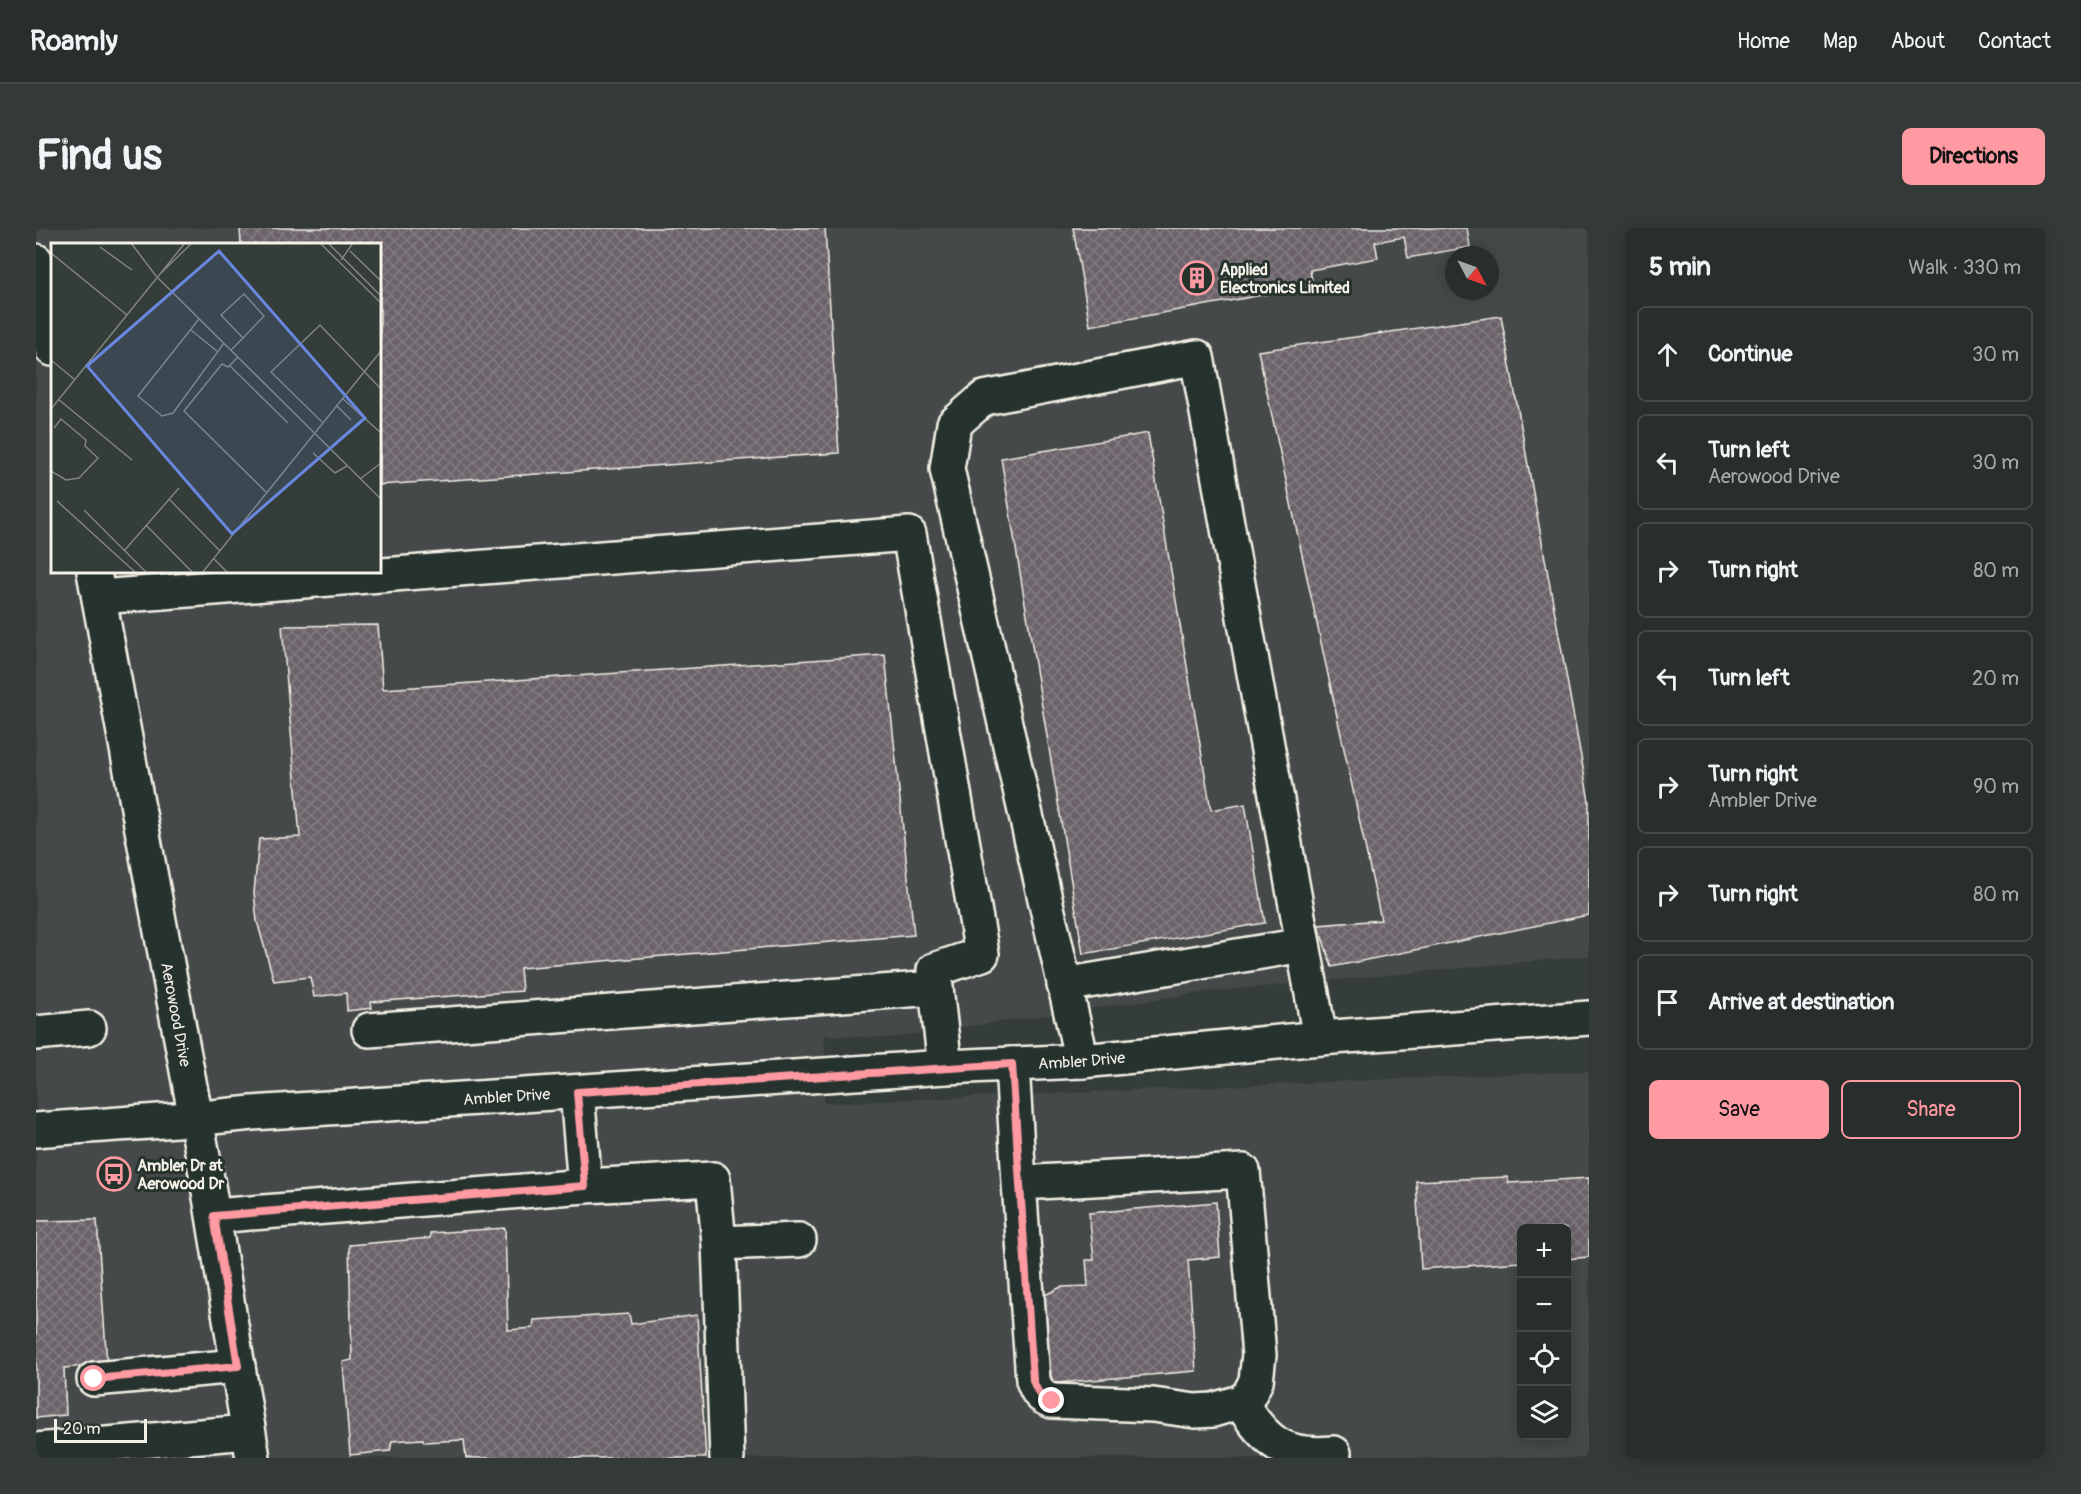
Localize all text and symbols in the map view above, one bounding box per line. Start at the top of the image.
text: Roamly [30,24,118,59]
text: Home [1737,28,1790,55]
text: Map [1823,28,1858,55]
text: About [1891,28,1945,55]
text: Contact [1978,28,2051,55]
button: Directions [1902,128,2045,185]
text: Find us [36,130,162,182]
inset map [51,243,381,573]
north arrow [1445,246,1499,300]
text: 5 min [1649,251,1711,283]
text: Walk · 330 m [1908,255,2021,280]
building icon: Applied Electronics Limited [1179,260,1215,296]
place label: Applied Electronics Limited [1220,260,1350,298]
icon: ahead [1651,338,1684,371]
text: Continue [1708,340,1792,368]
text: 30 m [1972,342,2019,367]
text: Turn left [1708,436,1790,464]
icon: left [1651,446,1684,479]
text: 30 m [1972,450,2019,475]
text: Aerowood Drive [1708,464,1840,489]
icon: right [1651,554,1684,587]
text: Turn right [1708,556,1798,584]
text: 80 m [1973,558,2019,583]
icon: left [1651,662,1684,695]
text: Turn left [1708,664,1790,692]
text: 20 m [1972,666,2019,691]
text: Turn right [1708,760,1798,788]
icon: right [1651,770,1684,803]
text: 90 m [1973,774,2019,799]
text: Ambler Drive [1708,788,1817,813]
icon: right [1651,878,1684,911]
text: Turn right [1708,880,1798,908]
text: 80 m [1973,882,2019,907]
street label: Aerowood Drive [156,961,195,1068]
icon: arrive [1651,986,1684,1019]
text: Arrive at destination [1708,988,1894,1016]
street label: Ambler Drive [1038,1048,1126,1074]
button: Save [1649,1080,1829,1139]
button: Share [1841,1080,2021,1139]
street label: Ambler Drive [463,1084,551,1110]
bus stop icon: Ambler Dr at Aerowood Dr [96,1156,132,1192]
place label: Ambler Dr at Aerowood Dr [137,1156,224,1194]
map controls [1517,1224,1571,1440]
button: + [1517,1224,1571,1278]
button: − [1517,1278,1571,1332]
button: locate [1517,1332,1571,1386]
route start [80,1365,106,1391]
button: layers [1517,1386,1571,1440]
route end [1038,1387,1064,1413]
scale bar [54,1416,147,1444]
text: 20 m [63,1419,101,1439]

